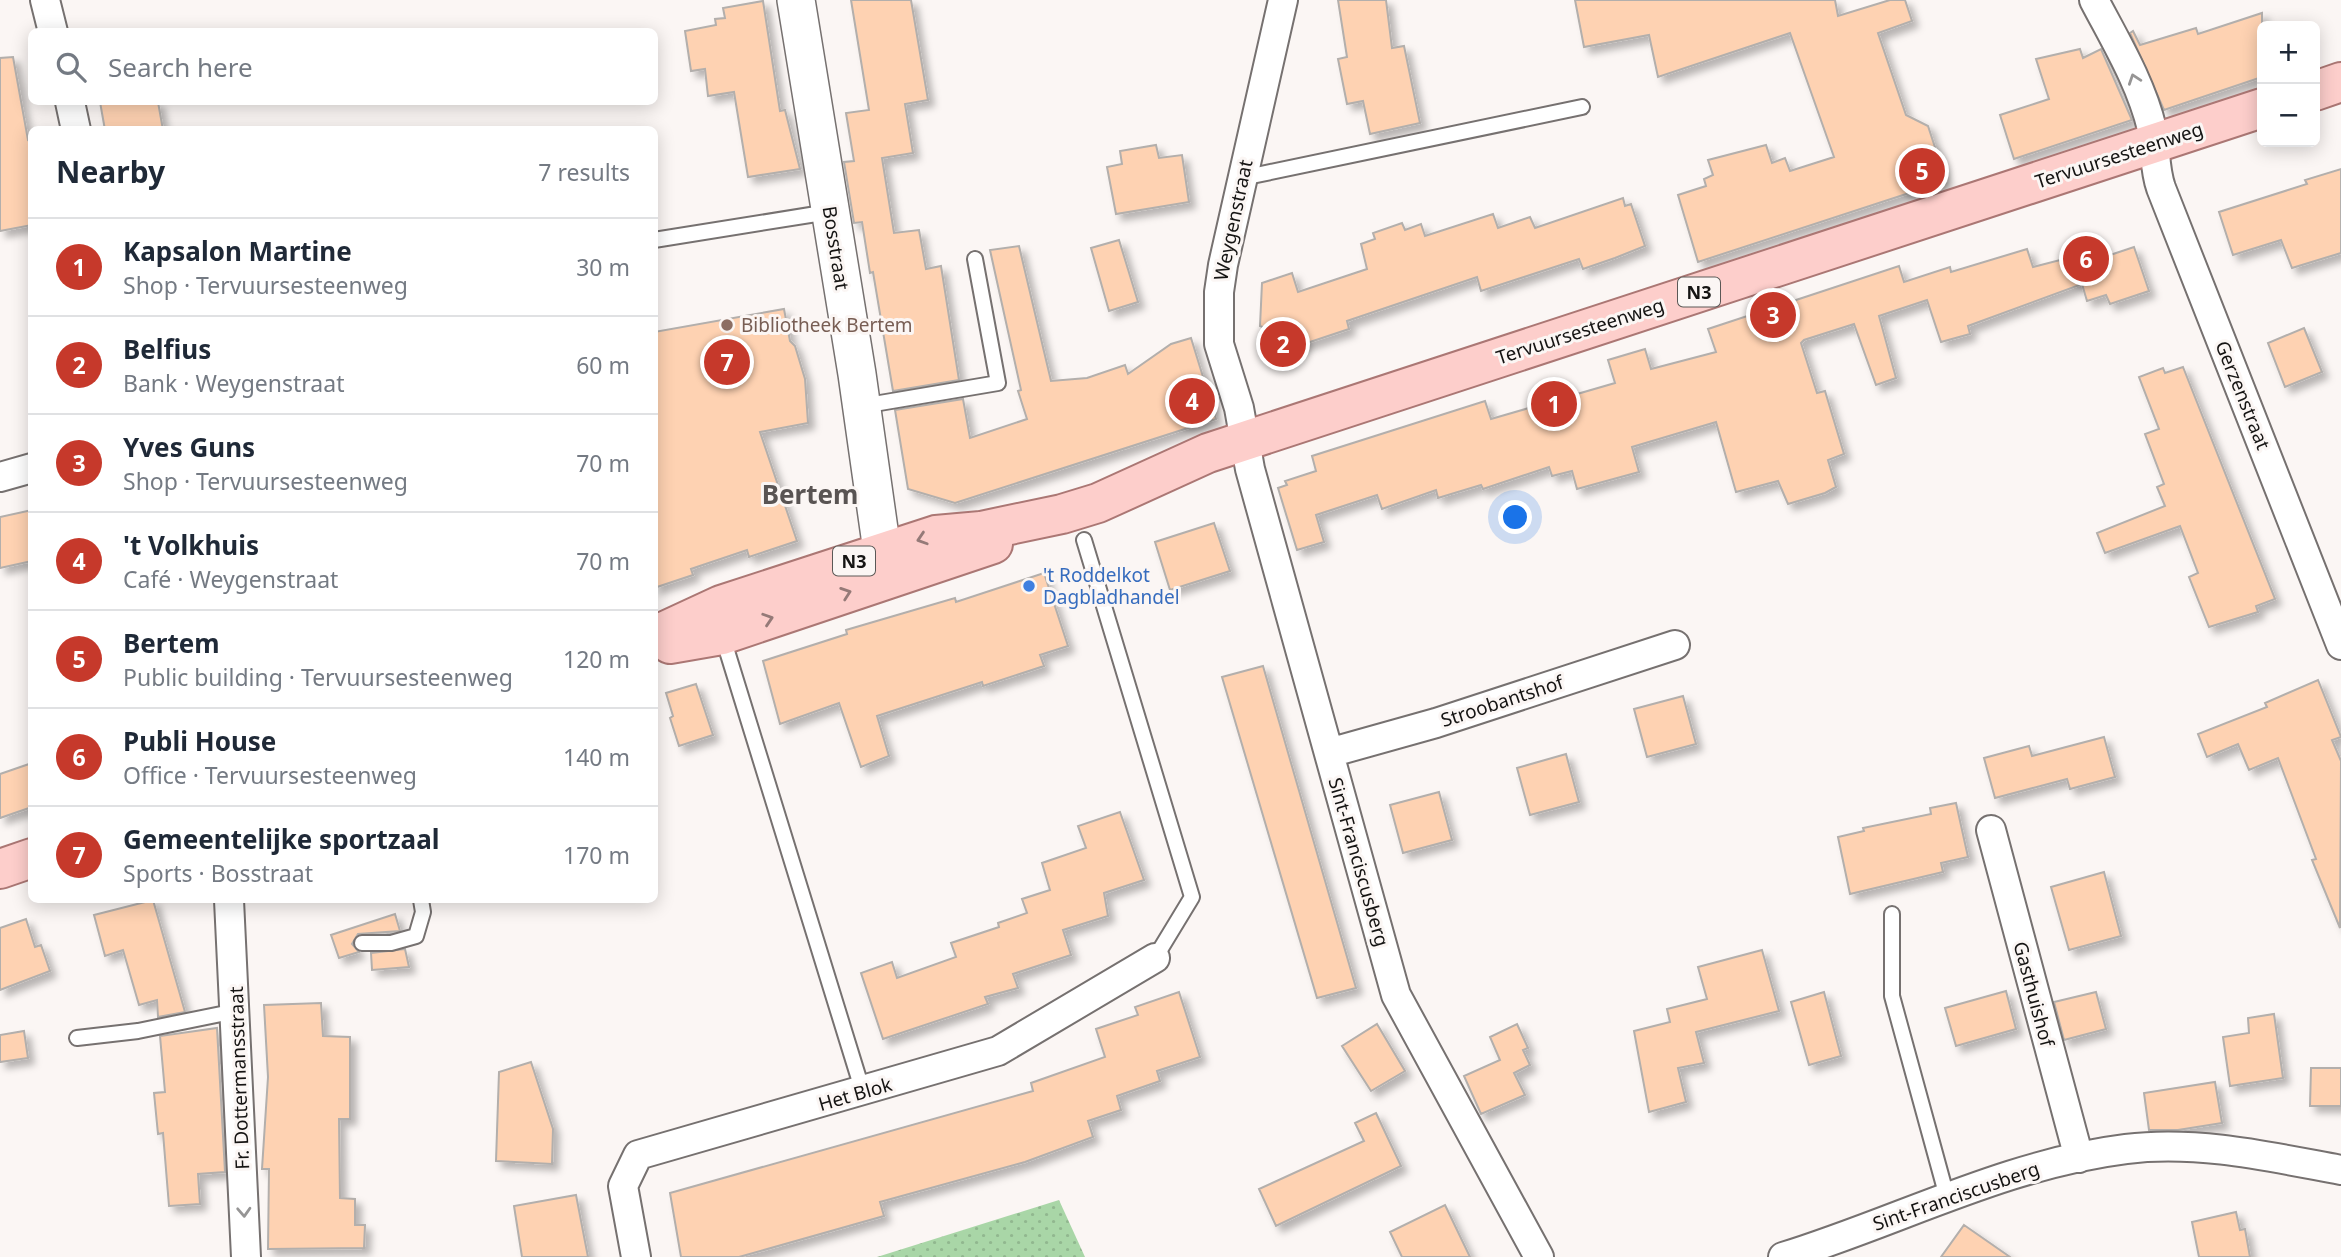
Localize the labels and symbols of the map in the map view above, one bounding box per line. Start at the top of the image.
one-way arrow [2128,73,2142,85]
street label: Tervuursesteenweg [2032,116,2206,194]
pin: 5 [1899,145,1945,197]
street label: Weygenstraat [1207,157,1259,283]
street label: Bosstraat [817,204,855,292]
pin: 6 [2063,233,2109,285]
road number: N3 [1678,278,1720,306]
pin: 3 [1750,289,1796,341]
street label: Tervuursesteenweg [1493,292,1667,370]
place label: Bibliotheek Bertem [741,312,913,338]
marker: Bibliotheek Bertem [719,317,735,333]
pin: 2 [1260,318,1306,370]
pin: 7 [704,336,750,388]
street label: Gerzenstraat [2209,337,2277,453]
pin: 4 [1169,375,1215,427]
pin: 1 [1531,378,1577,430]
district label: Bertem [762,476,858,512]
your location [1498,500,1532,534]
one-way arrow [917,531,929,545]
road number: N3 [833,546,875,576]
place label: 't Roddelkot Dagbladhandel [1043,562,1180,610]
marker: 't Roddelkot Dagbladhandel [1021,578,1037,594]
one-way arrow [839,587,852,601]
one-way arrow [762,613,774,627]
street label: Stroobantshof [1437,668,1568,733]
street label: Sint-Franciscusberg [1322,774,1396,950]
street label: Gasthuishof [2008,939,2061,1051]
street label: Fr. Dottermansstraat [223,986,255,1170]
street label: Het Blok [815,1071,895,1117]
street label: Sint-Franciscusberg [1869,1155,2043,1237]
one-way arrow [237,1207,252,1218]

